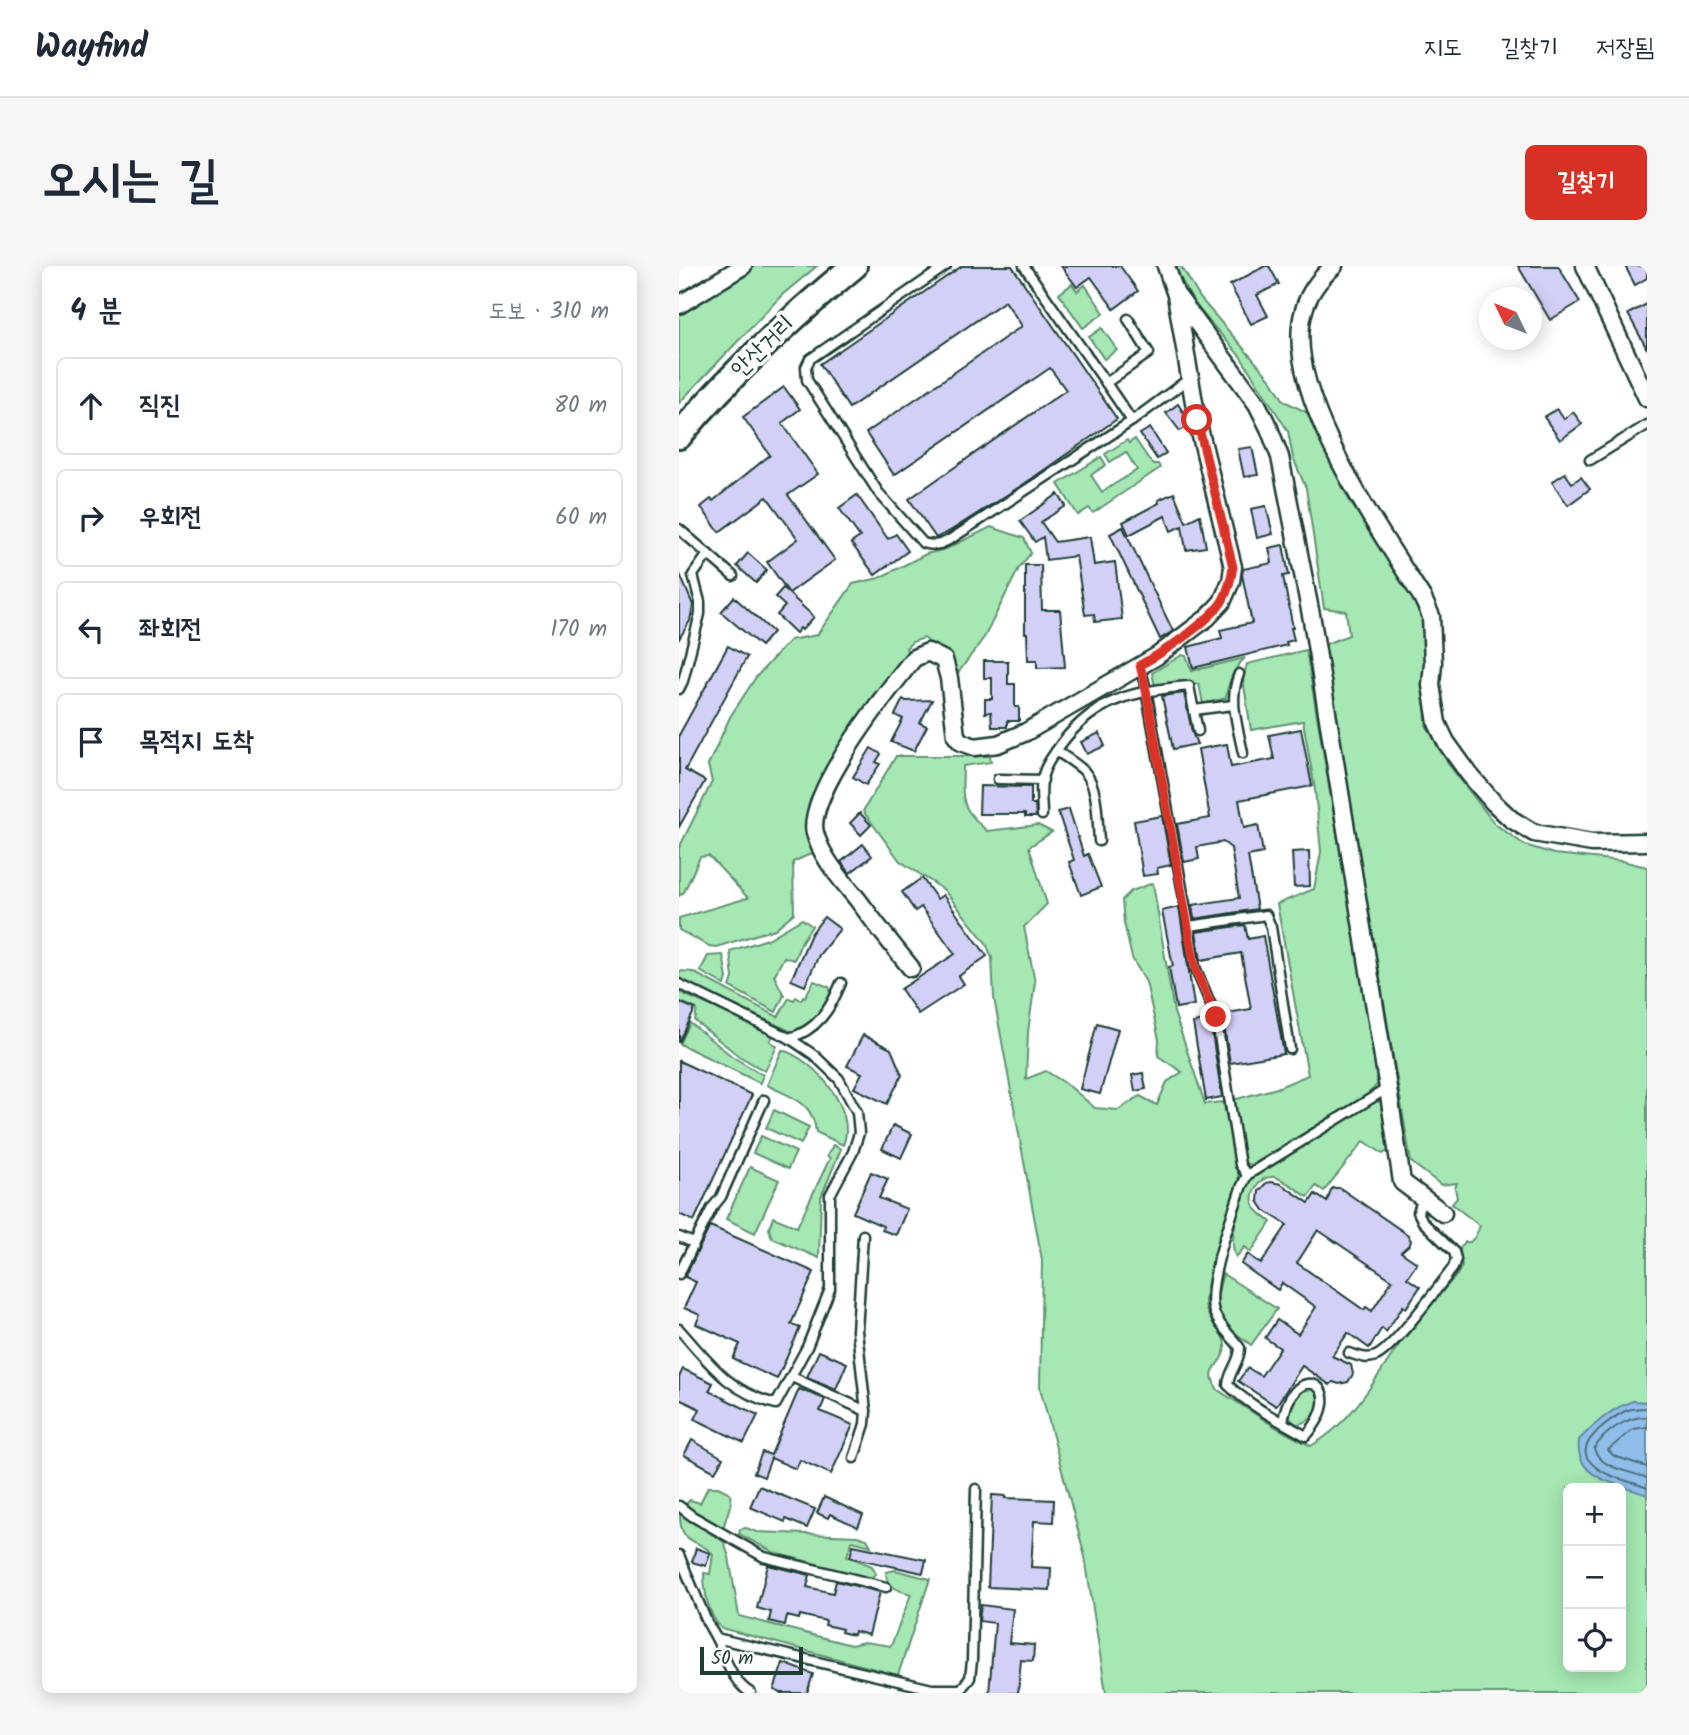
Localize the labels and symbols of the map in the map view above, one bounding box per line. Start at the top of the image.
north arrow [1479,287,1542,350]
street label: 안산거리 [722,306,804,388]
route start [1181,404,1212,435]
route end [1200,1001,1231,1032]
scale bar [700,1644,803,1676]

